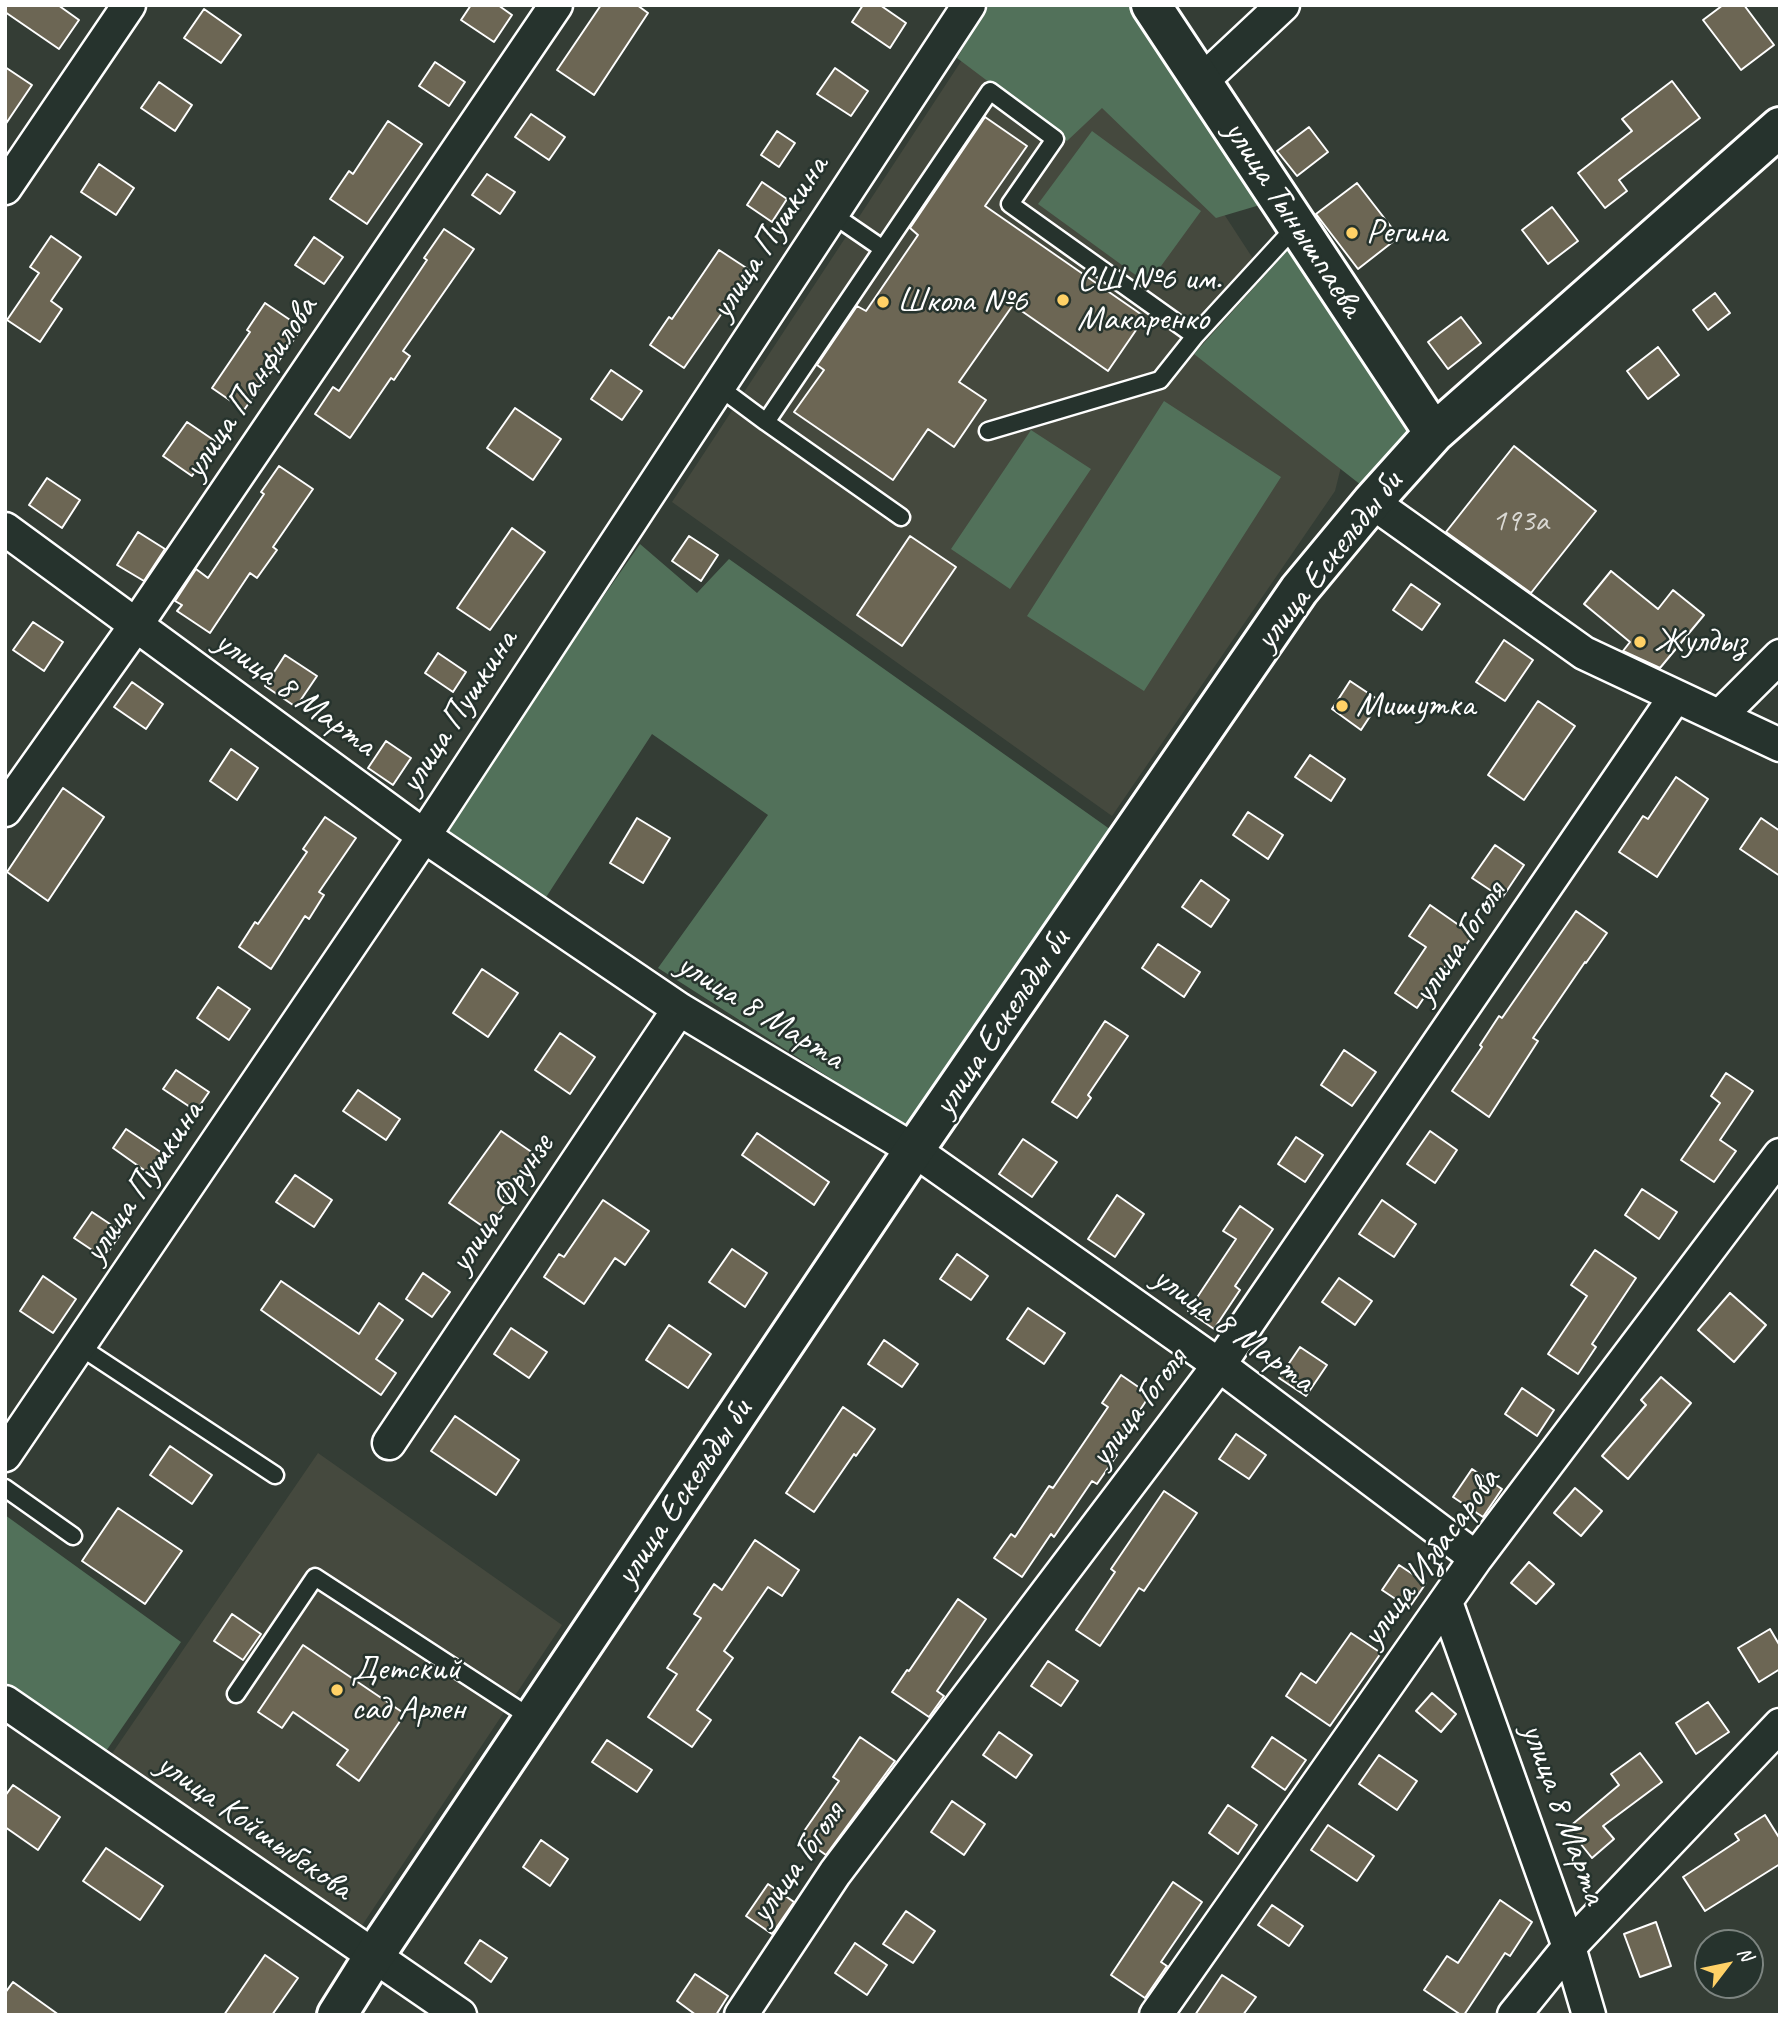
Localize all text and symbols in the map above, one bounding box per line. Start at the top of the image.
street label: улица Тынышпаева [1214,113,1372,325]
street label: улица Пушкина [702,148,838,328]
place label: Регина [1366,212,1447,254]
marker: Регина [1344,225,1360,241]
place label: СШ №6 им. Макаренко [1077,259,1222,341]
place label: Школа №6 [897,281,1027,323]
street label: улица Панфилова [175,289,327,487]
marker: СШ №6 им. Макаренко [1055,292,1071,308]
marker: Школа №6 [875,294,891,310]
street label: улица Ескельды би [1246,463,1412,659]
house number: 193а [1491,503,1549,541]
street label: улица 8 Марта [206,621,384,767]
place label: Жулдыз [1654,621,1746,663]
street label: улица Пушкина [391,622,527,802]
marker: Жулдыз [1632,634,1648,650]
place label: Мишутка [1356,685,1475,727]
marker: Мишутка [1334,698,1350,714]
street label: улица Гоголя [1404,874,1516,1012]
street label: улица Ескельды би [924,922,1080,1124]
street label: улица 8 Марта [669,944,851,1080]
street label: улица Пушкина [74,1093,214,1271]
street label: улица Фрунзе [440,1127,564,1281]
street label: улица 8 Марта [1144,1257,1322,1403]
street label: улица Гоголя [1081,1340,1197,1476]
street label: улица Ескельды би [606,1392,762,1594]
street label: улица Избасарова [1352,1461,1510,1655]
place label: Детский сад Арлен [351,1649,465,1731]
marker: Детский сад Арлен [329,1682,345,1698]
street label: улица 8 Марта [1511,1718,1615,1910]
street label: улица Койшыбекова [148,1744,360,1910]
street label: улица Гоголя [741,1794,855,1932]
north arrow [1694,1929,1764,1999]
text: N [1732,1943,1758,1965]

